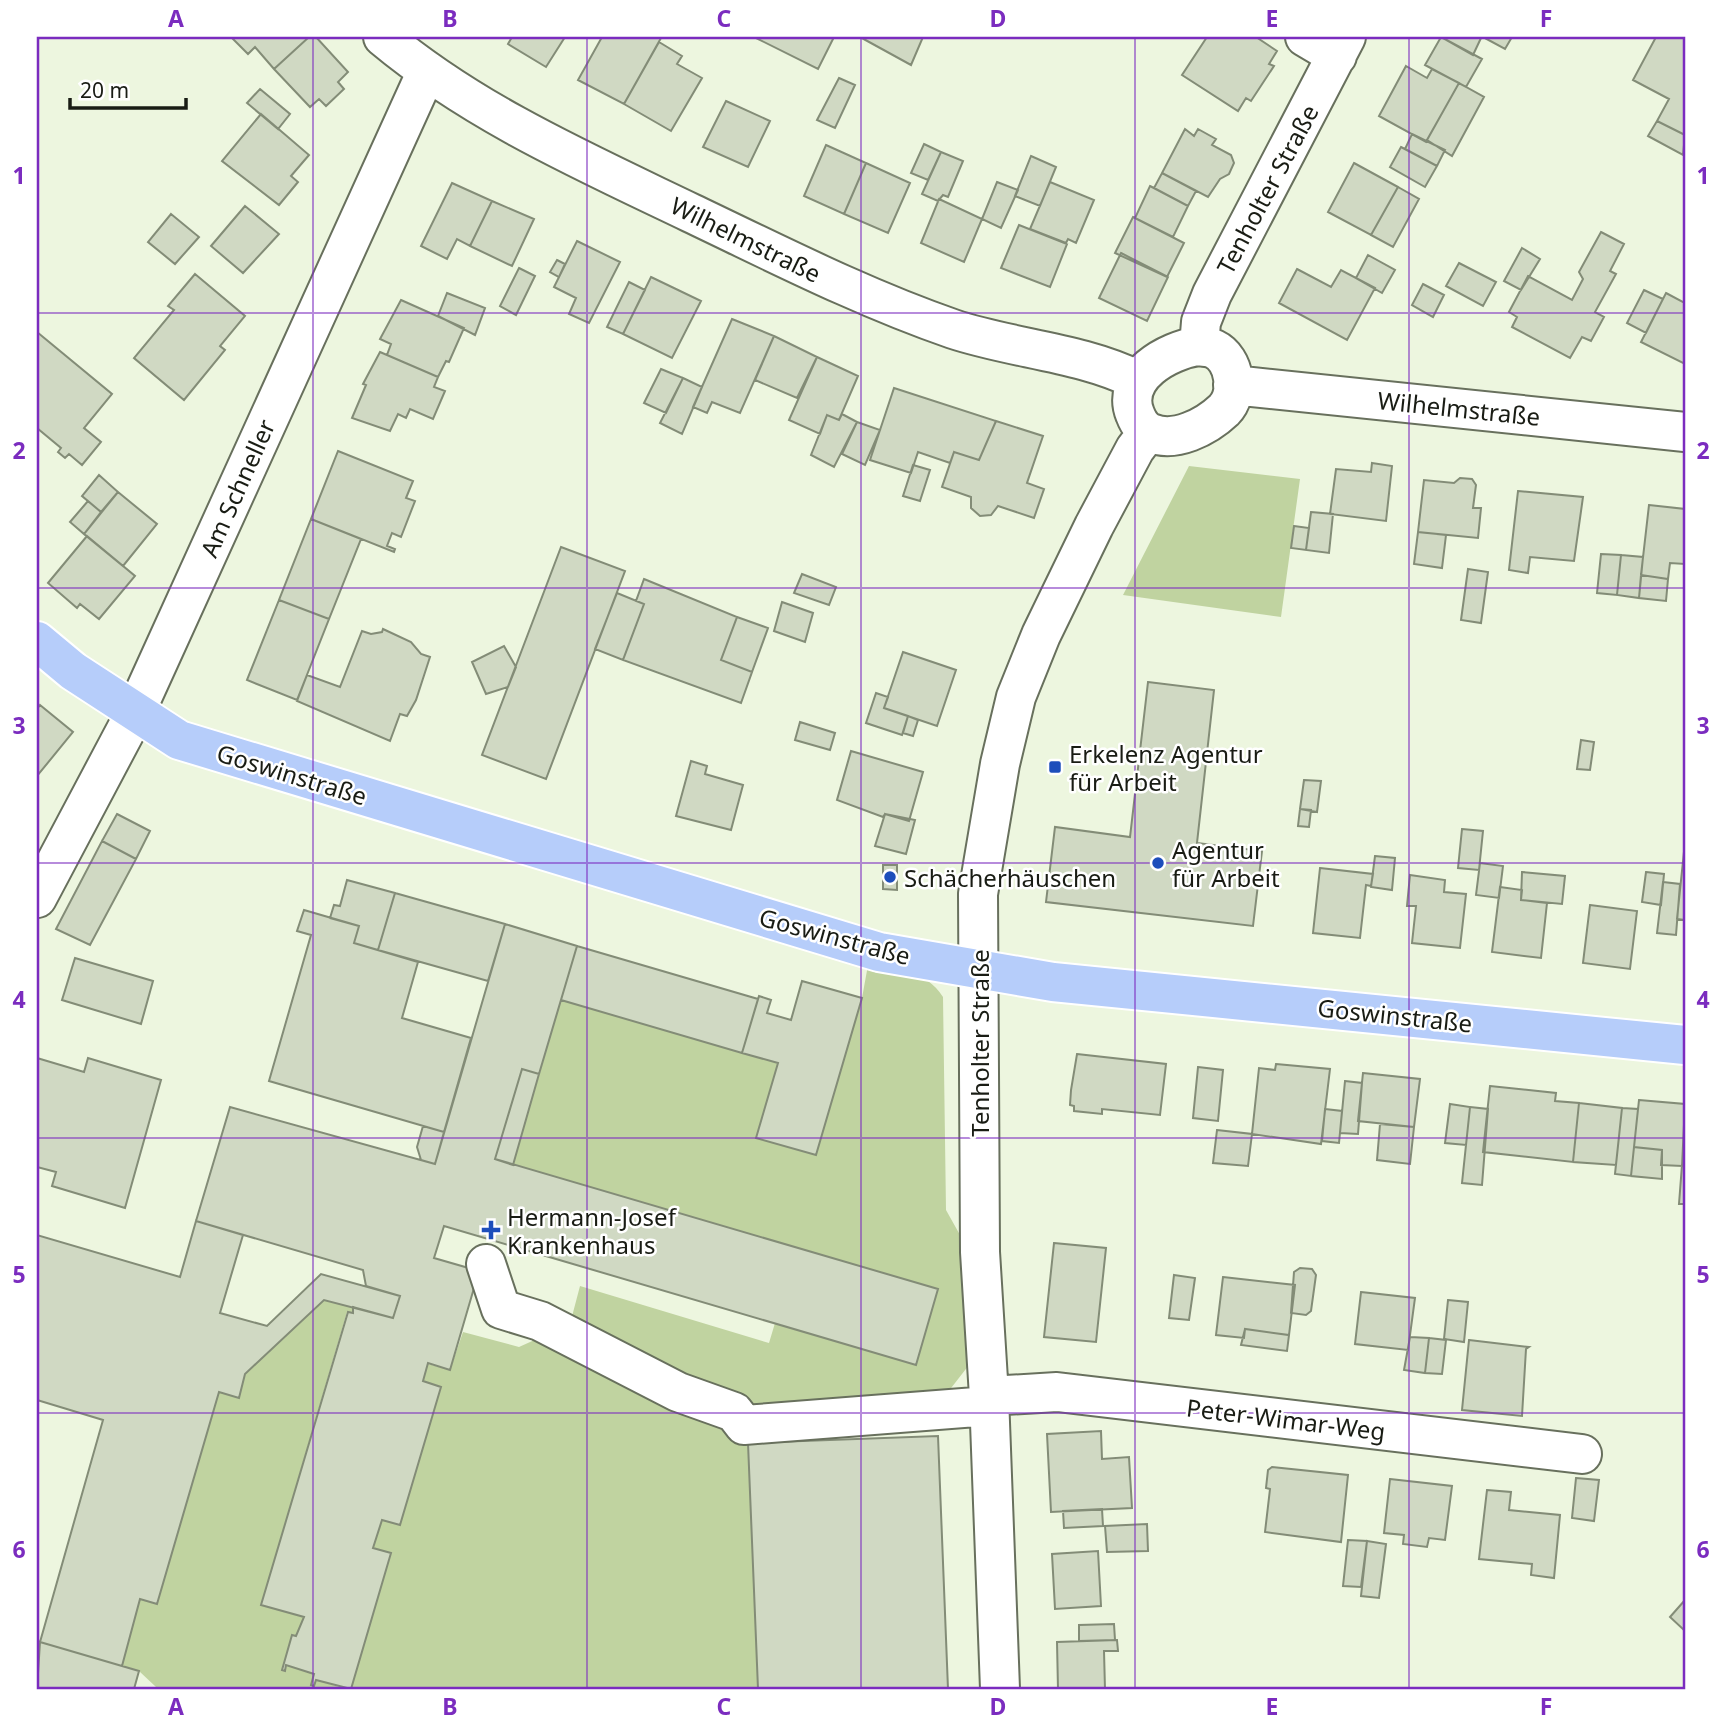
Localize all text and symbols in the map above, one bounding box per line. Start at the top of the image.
text: A [168,2,184,34]
text: B [442,2,458,34]
text: C [717,2,732,34]
text: D [990,2,1006,34]
text: E [1266,2,1278,34]
text: F [1540,2,1552,34]
scale bar [70,66,186,110]
text: 20 m [80,76,129,104]
street label: Tenholter Straße [1208,99,1326,279]
text: 1 [12,159,26,191]
text: 1 [1696,159,1710,191]
street label: Wilhelmstraße [665,188,827,290]
street label: Wilhelmstraße [1376,383,1542,433]
street label: Am Schneller [192,414,282,562]
text: 2 [12,434,26,466]
text: 2 [1696,434,1710,466]
text: 3 [12,709,26,741]
text: 3 [1696,709,1710,741]
street label: Goswinstraße [213,736,371,812]
place label: Erkelenz Agentur für Arbeit [1069,737,1263,798]
marker: Erkelenz Agentur für Arbeit [1047,759,1063,775]
place label: Agentur für Arbeit [1172,833,1280,894]
marker: Agentur für Arbeit [1150,855,1166,871]
place label: Schächerhäuschen [904,861,1116,894]
marker: Schächerhäuschen [882,869,898,885]
street label: Goswinstraße [756,900,914,972]
street label: Tenholter Straße [963,949,996,1137]
text: 4 [12,983,26,1015]
text: 4 [1696,983,1710,1015]
street label: Goswinstraße [1316,990,1474,1040]
place label: Hermann-Josef Krankenhaus [507,1200,678,1261]
marker: Hermann-Josef Krankenhaus [481,1220,501,1240]
text: 5 [12,1258,26,1290]
text: 5 [1696,1258,1710,1290]
street label: Peter-Wimar-Weg [1185,1390,1387,1448]
text: 6 [12,1533,26,1565]
text: 6 [1696,1533,1710,1565]
text: A [168,1690,184,1722]
text: B [442,1690,458,1722]
text: C [717,1690,732,1722]
text: D [990,1690,1006,1722]
text: E [1266,1690,1278,1722]
text: F [1540,1690,1552,1722]

